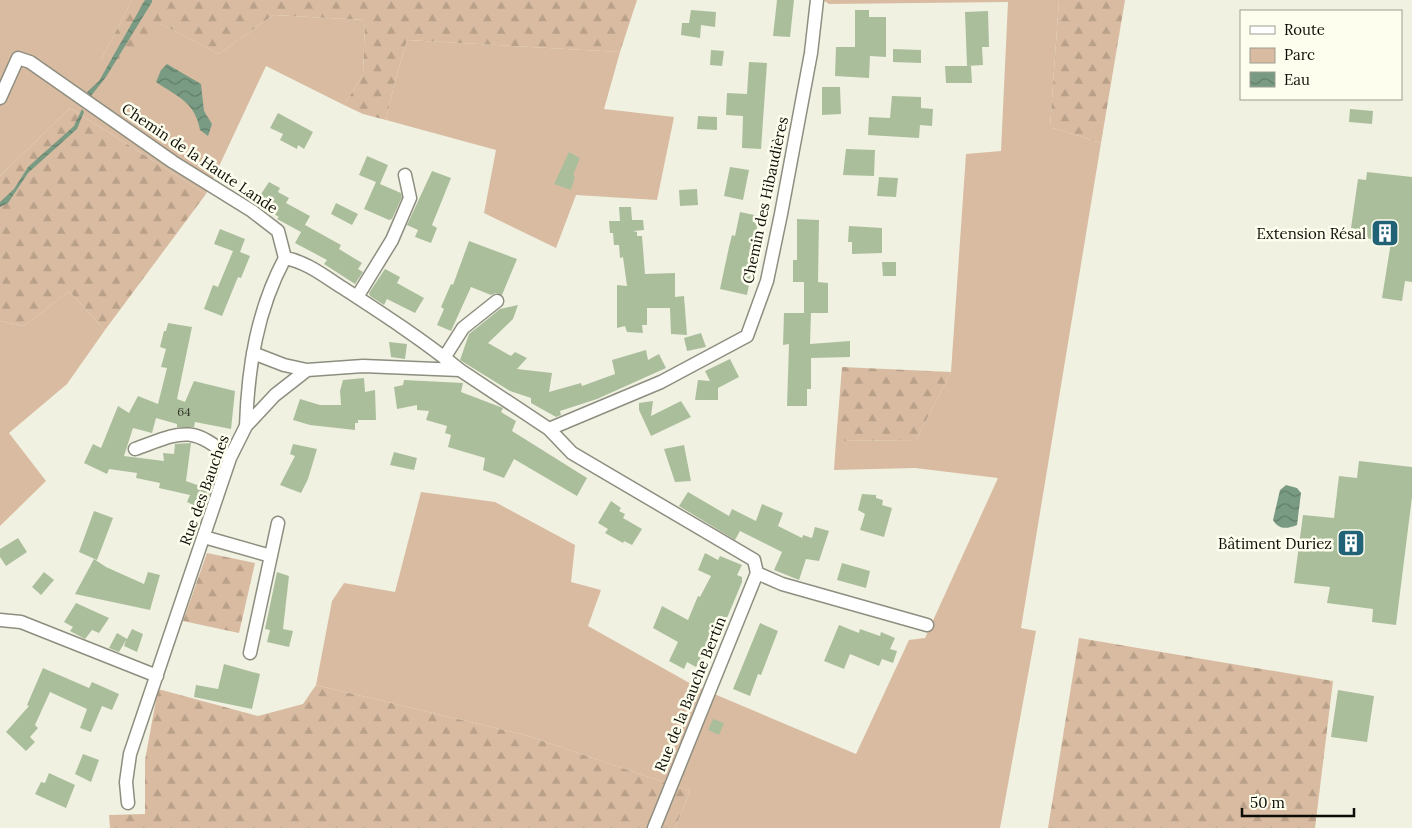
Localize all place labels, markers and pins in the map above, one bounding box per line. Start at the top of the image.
building icon: Extension Résal [1370,218,1400,248]
place label: Extension Résal [1256,224,1366,243]
building icon: Bâtiment Duriez [1336,528,1366,558]
place label: Bâtiment Duriez [1218,534,1332,553]

